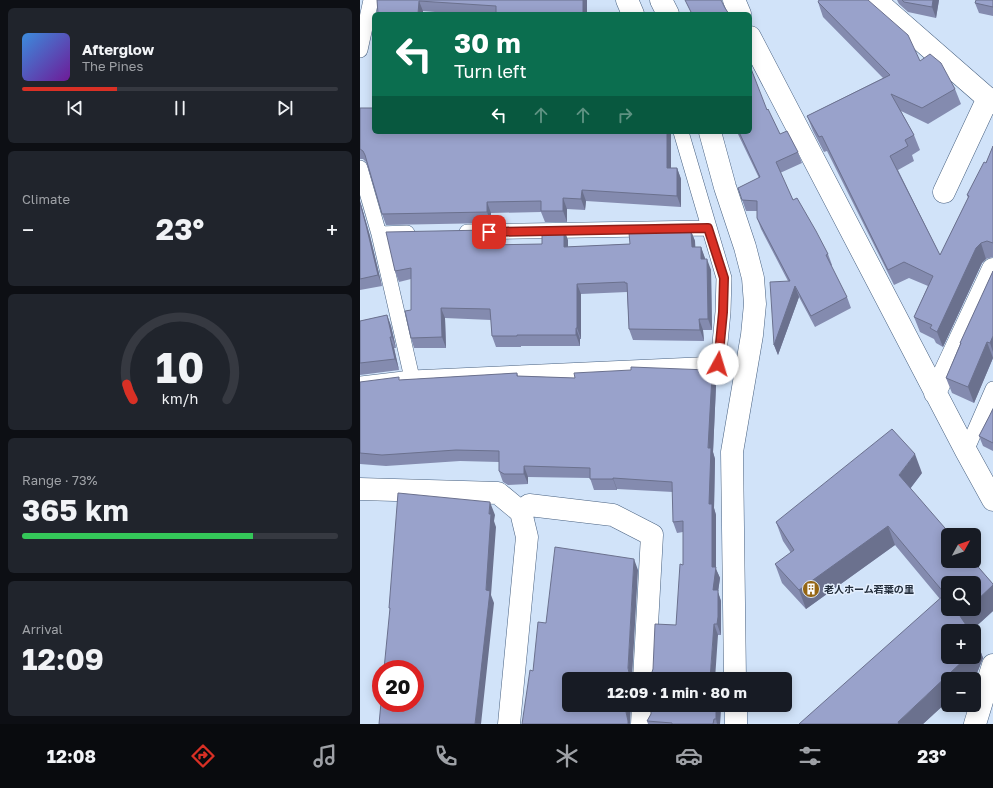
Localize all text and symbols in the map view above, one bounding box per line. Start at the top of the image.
text: 30 m [454,26,521,59]
icon: left [388,28,440,80]
text: Afterglow [82,40,154,58]
text: The Pines [82,58,143,74]
text: Turn left [454,60,527,82]
icon: previous [64,97,86,119]
icon: pause [169,97,191,119]
icon: next [274,97,296,119]
icon: left [488,104,510,126]
icon: ahead [530,104,552,126]
icon: ahead [572,104,594,126]
icon: right [614,104,636,126]
text: Climate [22,191,70,207]
text: 23° [156,211,204,247]
pin [472,215,506,249]
text: − [22,216,34,243]
text: + [326,216,338,243]
icon: arrive [478,221,500,243]
text: 10 [156,342,204,392]
position arrow [697,343,739,385]
text: km/h [162,390,198,407]
text: Range · 73% [22,472,97,488]
text: 365 km [22,492,129,528]
north arrow [941,528,981,568]
map controls [941,528,981,712]
button: search [941,576,981,616]
building icon: 老人ホーム若葉の里 [801,579,821,599]
place label: 老人ホーム若葉の里 [824,583,914,595]
text: Arrival [22,621,63,637]
button: + [941,624,981,664]
text: 12:09 [22,641,104,677]
speed limit sign: 20 [372,660,424,712]
button: − [941,672,981,712]
text: 12:09 · 1 min · 80 m [607,683,747,701]
icon: directions [189,742,217,770]
icon: music [311,742,339,770]
icon: phone [432,742,460,770]
icon: climate [553,742,581,770]
icon: car [675,742,703,770]
icon: filters [796,742,824,770]
text: 12:08 [47,745,96,767]
text: 23° [917,745,946,767]

